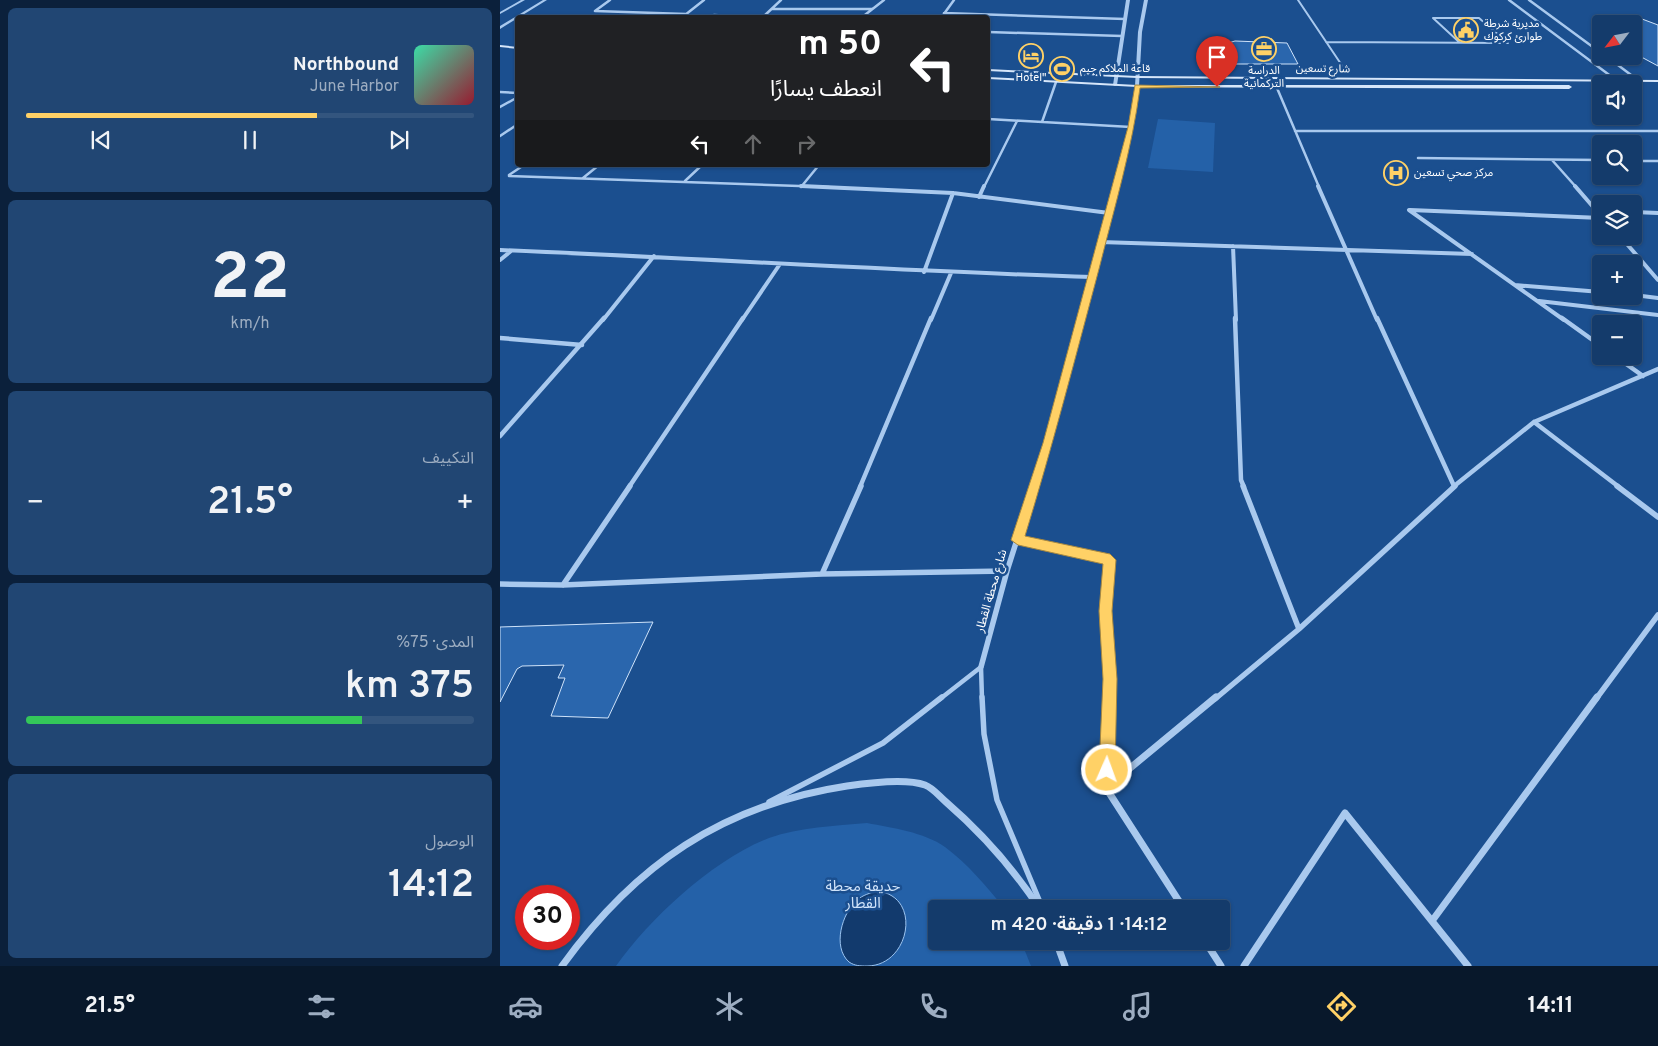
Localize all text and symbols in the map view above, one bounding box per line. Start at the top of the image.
north arrow [1592,15,1642,65]
map controls [1592,15,1642,365]
public building icon: مديرية شرطة طوارئ كركوك [1453,17,1479,43]
place label: مديرية شرطة طوارئ كركوك [1484,17,1542,44]
text: 50 m [798,23,882,67]
icon: left [900,35,965,100]
pin [1196,36,1238,87]
office icon: الدراسة التركمانية [1251,36,1277,62]
hotel icon: Hotel" [1018,43,1044,69]
icon: arrive [1203,43,1231,71]
text: Northbound [293,53,399,77]
sports icon: قاعة الملاكم جيم [1049,56,1075,82]
place label: قاعة الملاكم جيم [1080,62,1150,77]
street label: شارع تسعين [1296,62,1351,76]
place label: الدراسة التركمانية [1244,64,1284,91]
place label: Hotel" [1015,71,1047,85]
button: sound [1592,75,1642,125]
text: June Harbor [310,77,399,97]
text: انعطف يسارًا [770,77,882,104]
icon: previous [87,126,115,154]
icon: pause [236,126,264,154]
icon: next [385,126,413,154]
icon: left [686,130,714,158]
icon: ahead [739,130,767,158]
icon: right [792,130,820,158]
button: search [1592,135,1642,185]
hospital icon: مركز صحي تسعين [1383,160,1409,186]
place label: مركز صحي تسعين [1414,166,1494,182]
button: layers [1592,195,1642,245]
text: 22 [210,240,290,322]
button: + [1592,255,1642,305]
text: km/h [231,314,269,334]
button: − [1592,315,1642,365]
text: التكييف [422,449,474,469]
text: 21.5° [207,479,293,528]
text: − [26,486,44,522]
text: + [456,486,474,522]
street label: شارع محطة القطار [972,548,1011,635]
text: المدى · 75% [396,633,474,653]
text: 375 km [345,663,474,712]
position arrow [1080,743,1132,795]
text: الوصول [425,832,474,852]
text: 14:12 [388,862,474,911]
park label: حديقة محطة القطار [826,878,901,914]
speed limit sign: 30 [515,885,580,950]
text: 14:12 · 1 دقيقة · 420 m [991,913,1167,937]
icon: filters [304,989,339,1024]
icon: car [508,989,543,1024]
icon: climate [712,989,747,1024]
icon: phone [916,989,951,1024]
icon: music [1120,989,1155,1024]
icon: directions [1324,989,1359,1024]
text: 21.5° [85,993,135,1020]
text: 14:11 [1528,993,1574,1020]

